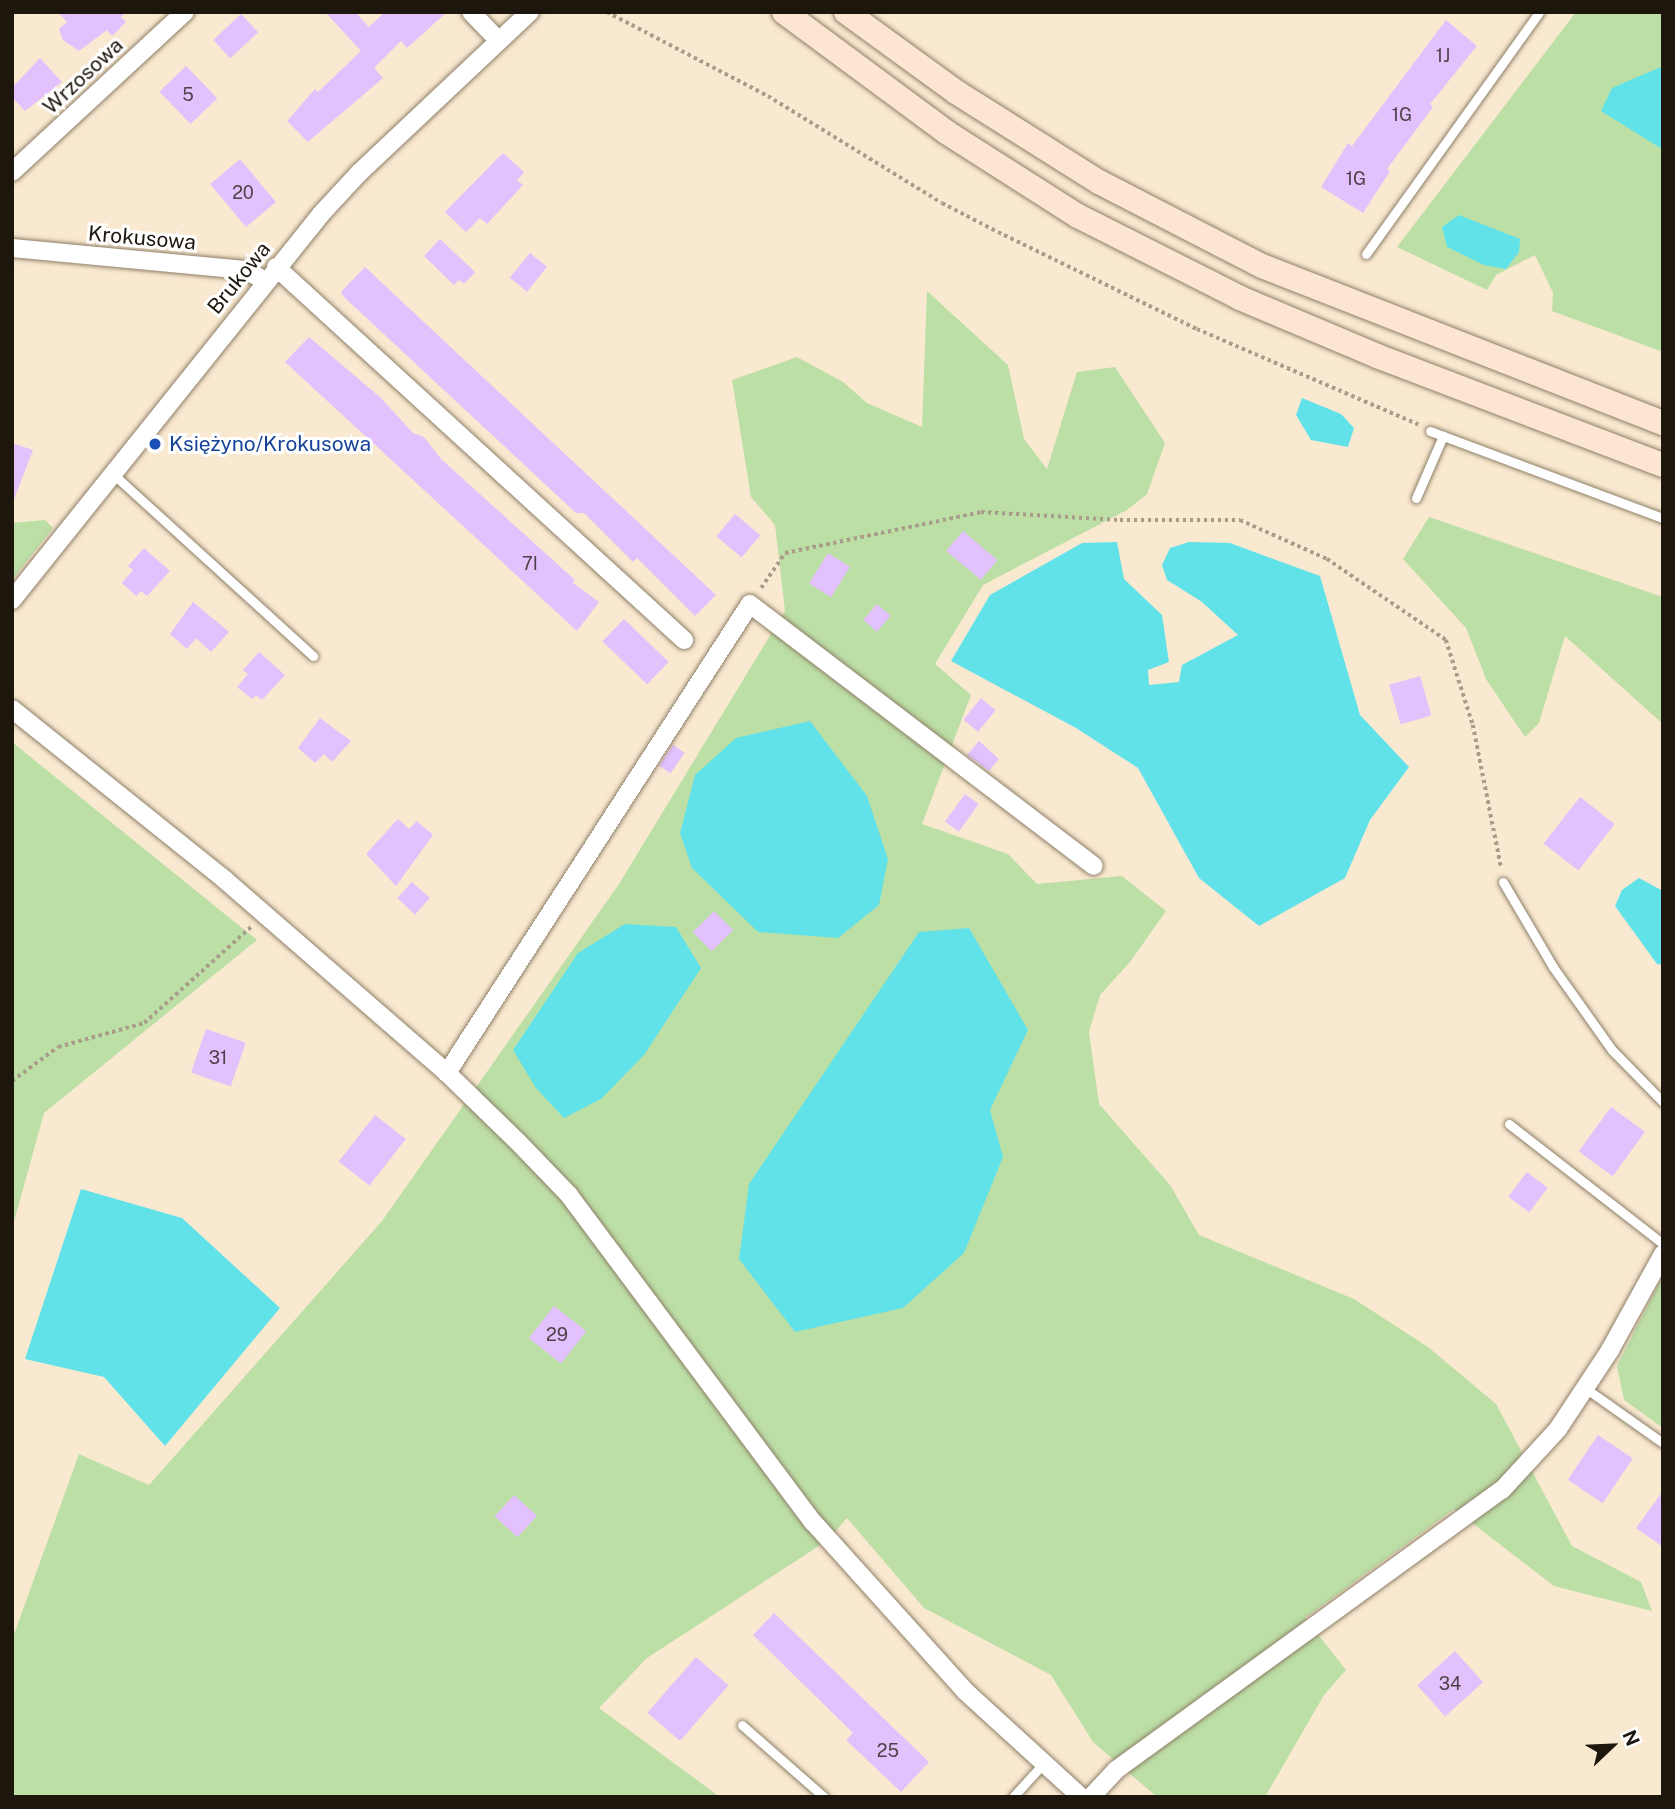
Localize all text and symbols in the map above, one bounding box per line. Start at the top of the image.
street label: Wrzosowa [38,33,128,119]
house number: 1J [1436,45,1450,67]
house number: 5 [182,84,194,106]
house number: 1G [1392,104,1412,126]
house number: 1G [1346,168,1366,190]
house number: 20 [232,182,254,204]
street label: Krokusowa [87,221,197,255]
street label: Brukowa [202,237,276,319]
place label: Księżyno/Krokusowa [169,431,371,457]
marker: Księżyno/Krokusowa [147,436,163,452]
house number: 7I [522,553,538,575]
house number: 31 [209,1047,227,1069]
house number: 29 [546,1324,568,1346]
house number: 34 [1439,1673,1461,1695]
north arrow [1577,1711,1647,1781]
text: N [1618,1727,1644,1749]
house number: 25 [877,1740,899,1762]

